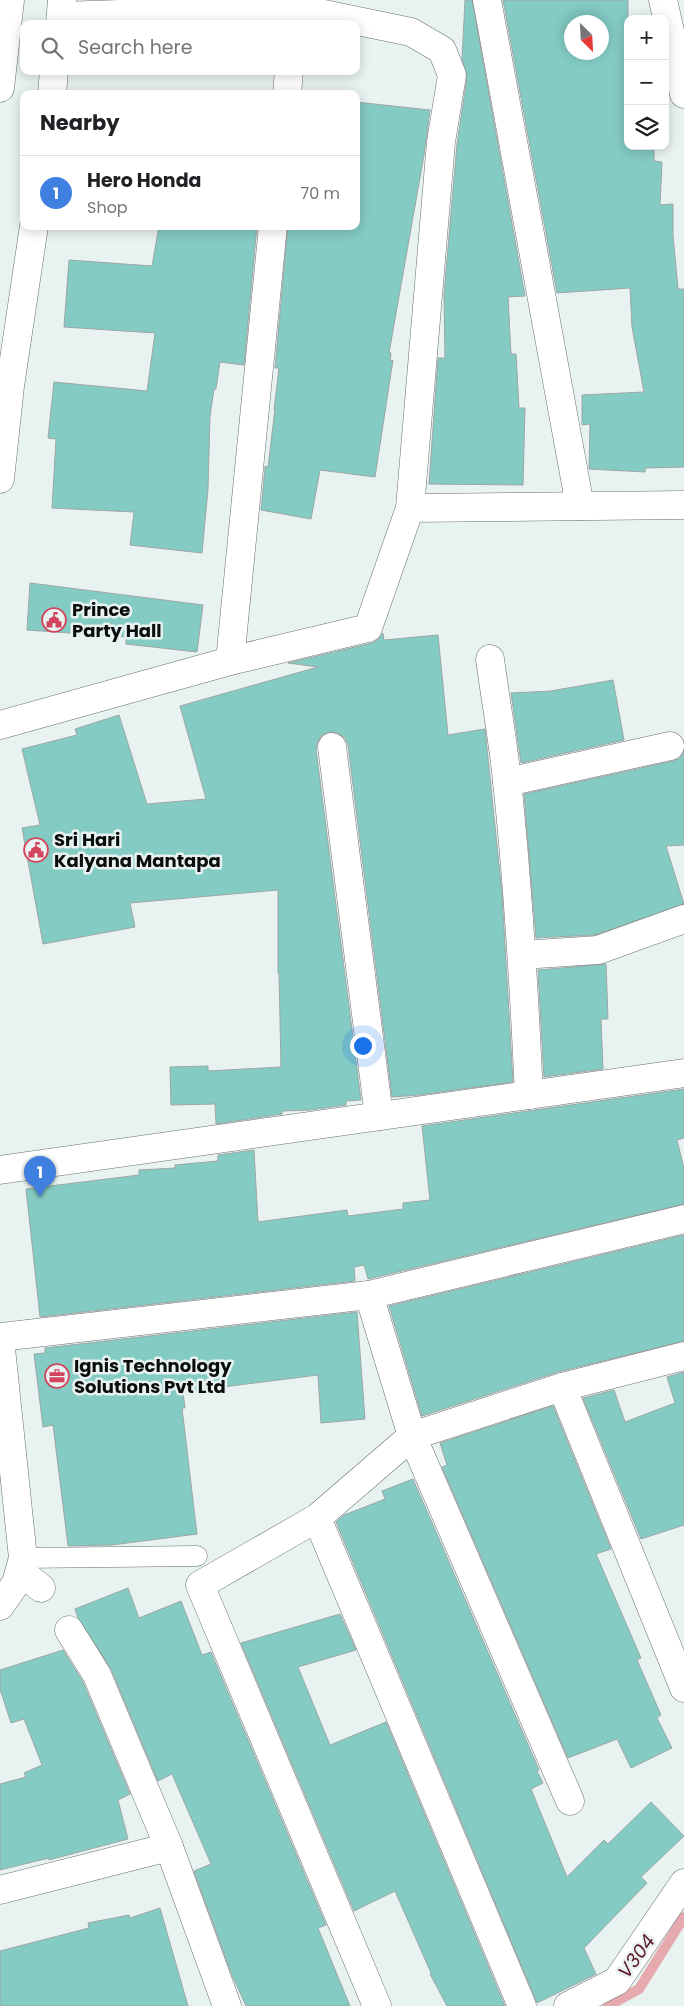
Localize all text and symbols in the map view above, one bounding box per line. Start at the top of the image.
north arrow [564,15,609,60]
map controls [624,15,669,150]
button: + [624,15,669,60]
search box [20,20,360,75]
icon: search [38,34,66,62]
text: Search here [78,34,192,61]
button: − [624,60,669,105]
button: layers [624,105,669,150]
text: Nearby [40,108,120,137]
text: Hero Honda [87,167,201,194]
text: 1 [53,182,59,205]
text: 70 m [300,182,340,205]
text: Shop [87,196,128,219]
place label: Prince Party Hall [72,597,162,643]
public building icon: Prince Party Hall [41,607,67,633]
place label: Sri Hari Kalyana Mantapa [54,827,221,873]
public building icon: Sri Hari Kalyana Mantapa [23,837,49,863]
your location [350,1033,376,1059]
pin: 1 [24,1156,56,1197]
place label: Ignis Technology Solutions Pvt Ltd [74,1353,232,1399]
office icon: Ignis Technology Solutions Pvt Ltd [44,1363,70,1389]
water label: V304 [611,1929,661,1984]

